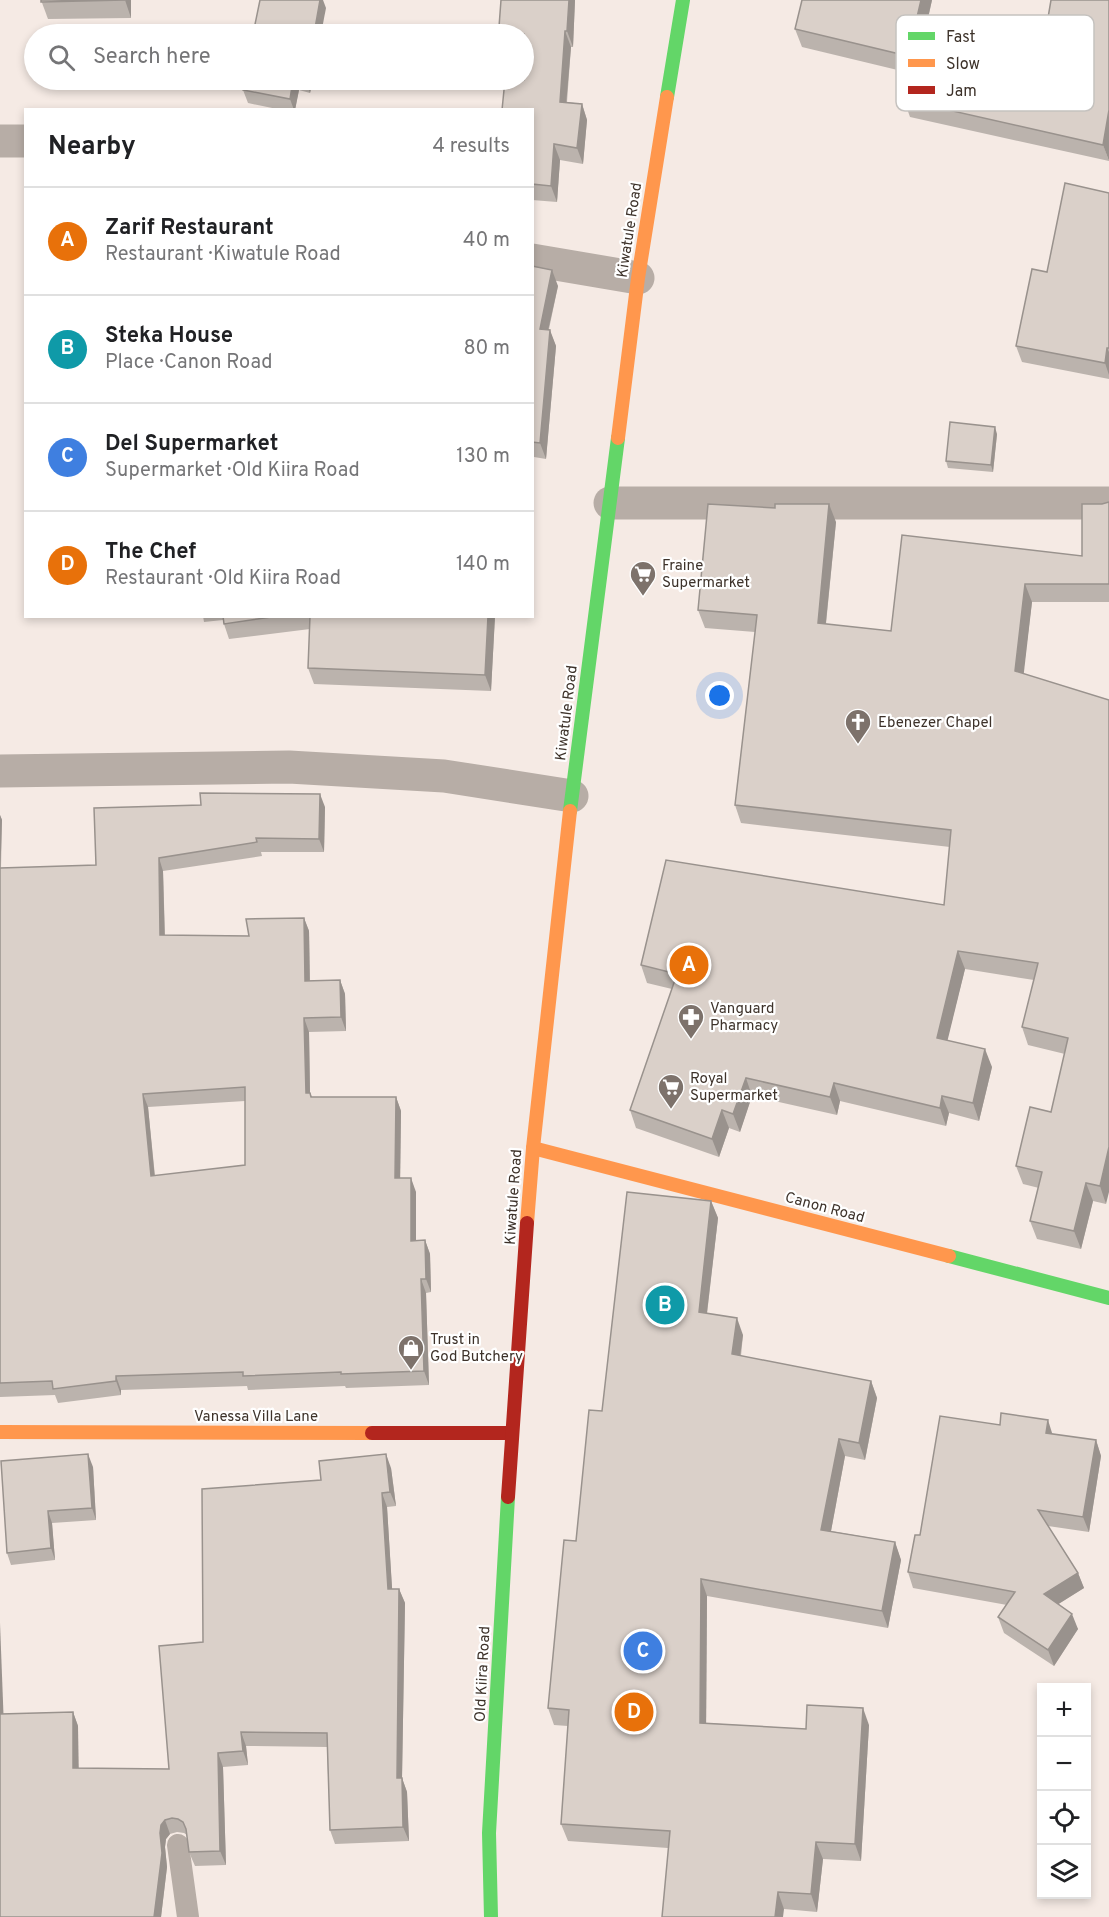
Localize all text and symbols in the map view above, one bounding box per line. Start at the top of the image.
legend [896,15,1094,111]
search box [24,24,534,90]
text: Fast [946,28,976,48]
icon: search [45,41,78,74]
text: Search here [93,44,211,71]
text: Slow [946,55,980,75]
text: Jam [946,82,977,102]
text: Nearby [48,131,136,164]
text: 4 results [433,134,510,160]
street label: Kiwatule Road [614,181,647,279]
text: Zarif Restaurant [105,215,274,242]
text: A [60,228,75,254]
text: 40 m [463,228,510,254]
text: Restaurant · Kiwatule Road [105,242,341,268]
text: Steka House [105,323,233,350]
text: B [61,336,74,362]
text: 80 m [464,336,510,362]
text: Place · Canon Road [105,350,273,376]
text: Del Supermarket [105,431,278,458]
text: C [61,444,74,470]
text: 130 m [456,444,510,470]
text: Supermarket · Old Kiira Road [105,458,360,484]
text: The Chef [105,539,196,566]
text: D [60,552,75,578]
text: 140 m [456,552,510,578]
place label: Fraine Supermarket [662,557,750,593]
supermarket icon: Fraine Supermarket [628,559,658,597]
text: Restaurant · Old Kiira Road [105,566,341,592]
street label: Kiwatule Road [552,664,583,762]
your location [705,681,734,710]
church icon: Ebenezer Chapel [843,707,873,745]
place label: Ebenezer Chapel [878,714,993,733]
pin: A [670,942,708,988]
place label: Vanguard Pharmacy [710,1000,778,1036]
pharmacy icon: Vanguard Pharmacy [676,1002,706,1040]
place label: Royal Supermarket [690,1070,778,1106]
supermarket icon: Royal Supermarket [656,1072,686,1110]
street label: Kiwatule Road [502,1149,527,1246]
street label: Canon Road [783,1189,866,1228]
pin: B [646,1282,684,1328]
place label: Trust in God Butchery [430,1331,523,1367]
shop icon: Trust in God Butchery [396,1333,426,1371]
street label: Vanessa Villa Lane [194,1408,318,1427]
street label: Old Kiira Road [471,1626,495,1723]
pin: C [624,1628,662,1674]
map controls [1037,1683,1091,1899]
button: + [1037,1683,1091,1737]
pin: D [614,1690,654,1734]
button: − [1037,1737,1091,1791]
button: locate [1037,1791,1091,1845]
button: layers [1037,1845,1091,1899]

